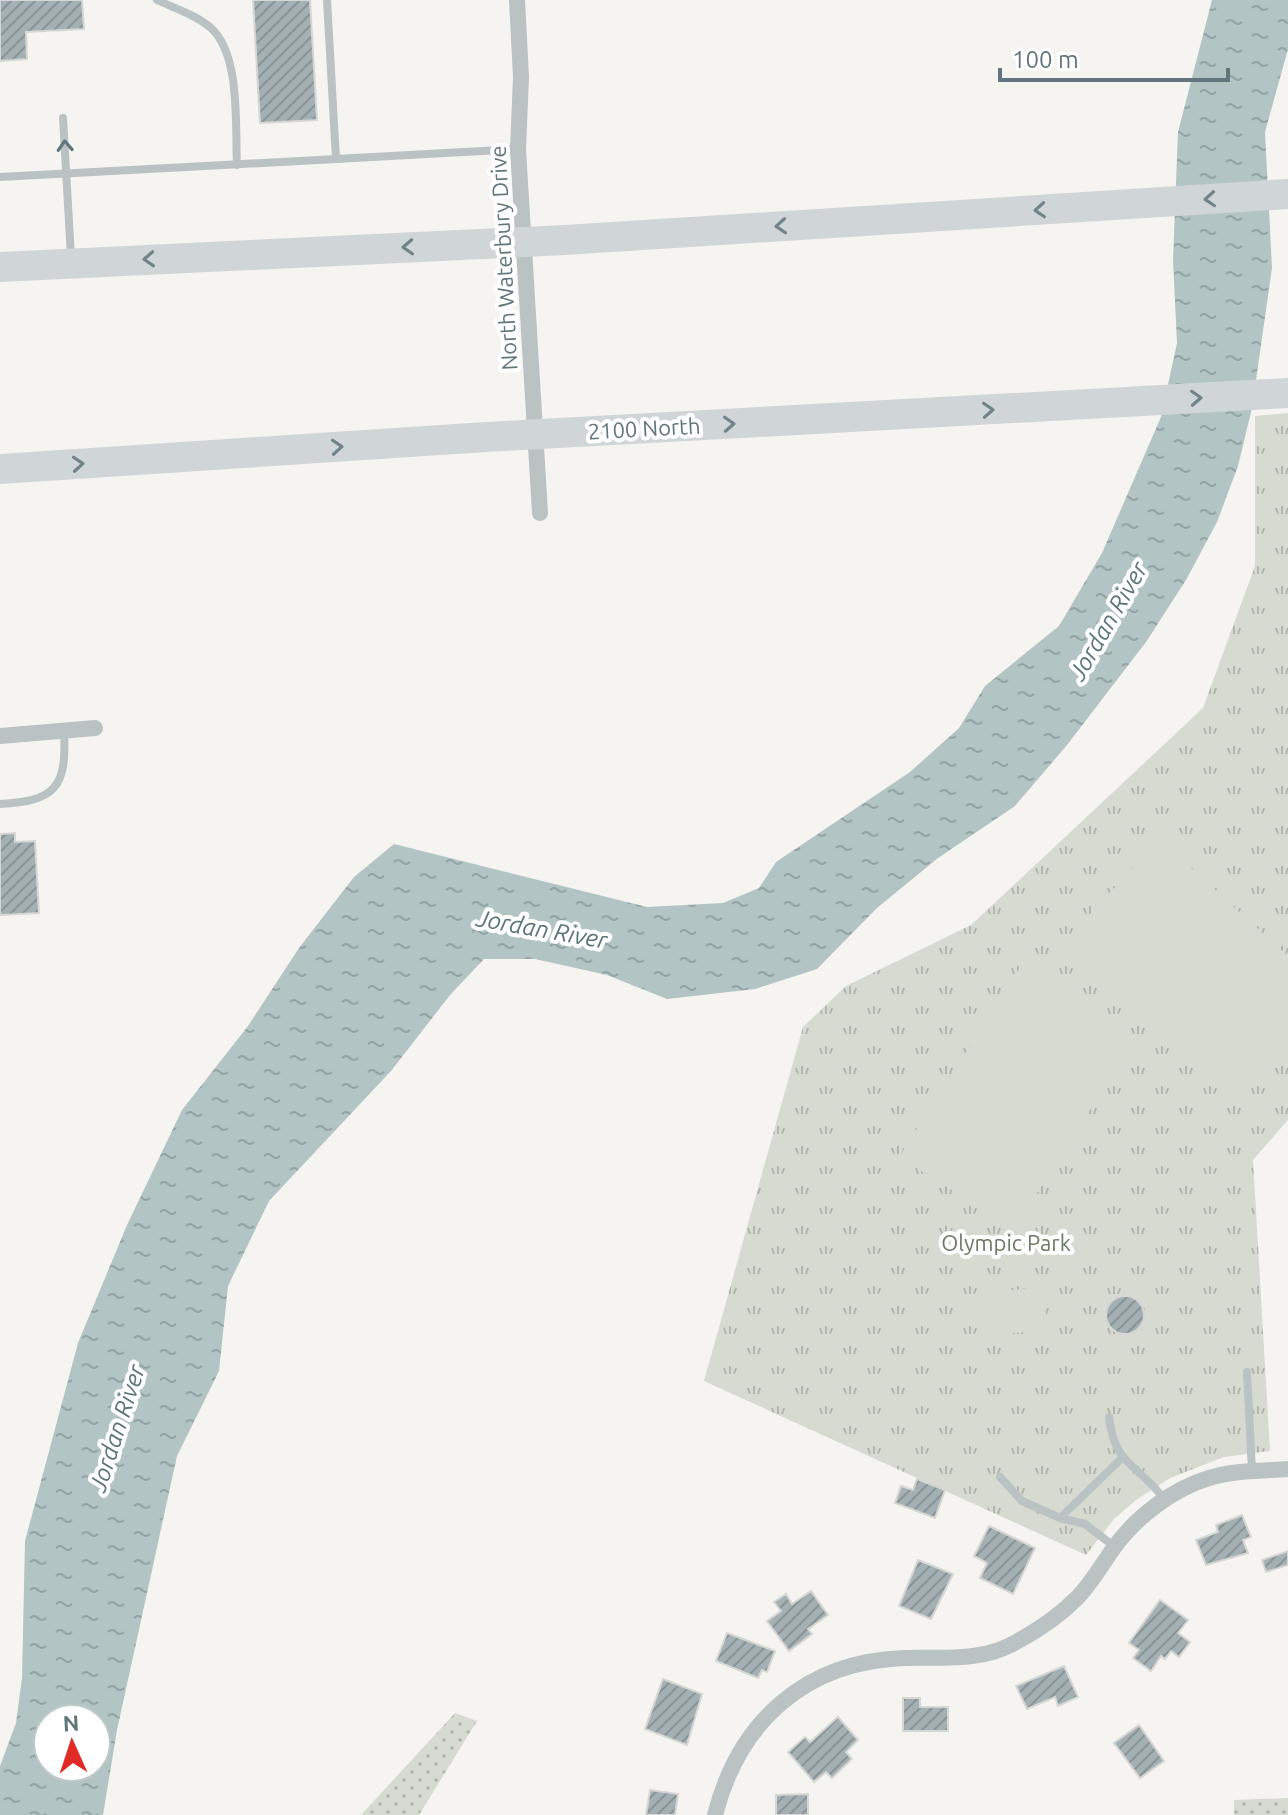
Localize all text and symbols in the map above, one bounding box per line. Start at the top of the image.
scale bar [1000,32,1228,82]
text: 100 m [1012,46,1079,73]
one-way arrow [57,139,74,152]
street label: North Waterbury Drive [485,145,521,371]
one-way arrow [1203,190,1216,207]
one-way arrow [1033,201,1046,218]
one-way arrow [774,217,787,234]
one-way arrow [401,239,414,256]
one-way arrow [142,250,155,267]
one-way arrow [1190,390,1203,407]
one-way arrow [982,401,995,418]
street label: 2100 North [587,413,701,443]
one-way arrow [723,416,736,433]
one-way arrow [331,439,344,456]
one-way arrow [72,456,85,473]
water label: Jordan River [1063,556,1153,686]
water label: Jordan River [474,904,610,954]
park label: Olympic Park [941,1230,1071,1255]
water label: Jordan River [83,1360,150,1496]
north arrow [32,1703,112,1783]
text: N [62,1710,80,1735]

